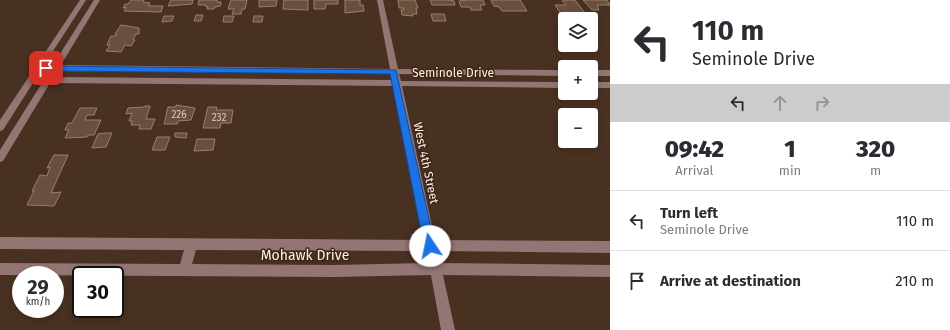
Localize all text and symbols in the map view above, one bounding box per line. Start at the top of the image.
map controls [558,12,598,148]
button: layers [558,12,598,52]
text: 110 m [692,14,764,47]
icon: left [626,16,678,68]
text: Seminole Drive [692,48,815,70]
pin [29,51,63,85]
icon: arrive [35,57,57,79]
button: + [558,60,598,100]
street label: Seminole Drive [412,66,494,80]
icon: left [727,92,749,114]
icon: ahead [769,92,791,114]
icon: right [811,92,833,114]
button: − [558,108,598,148]
house number: 226 [171,109,187,121]
house number: 232 [212,112,226,124]
street label: West 4th Street [411,121,442,206]
text: 09:42 [665,135,724,163]
text: 1 [784,135,796,163]
text: 320 [856,135,895,163]
text: Arrival [675,163,713,178]
text: min [779,163,801,178]
text: m [870,163,881,178]
text: Turn left [660,204,718,222]
icon: left [626,210,648,232]
text: 110 m [896,212,934,230]
text: Seminole Drive [660,222,749,237]
position arrow [409,225,451,267]
street label: Mohawk Drive [261,247,349,264]
speed limit sign: 30 [72,266,124,318]
icon: arrive [626,270,648,292]
text: Arrive at destination [660,272,801,290]
text: 210 m [895,272,934,290]
text: 29 [27,275,49,299]
text: km/h [26,296,50,308]

